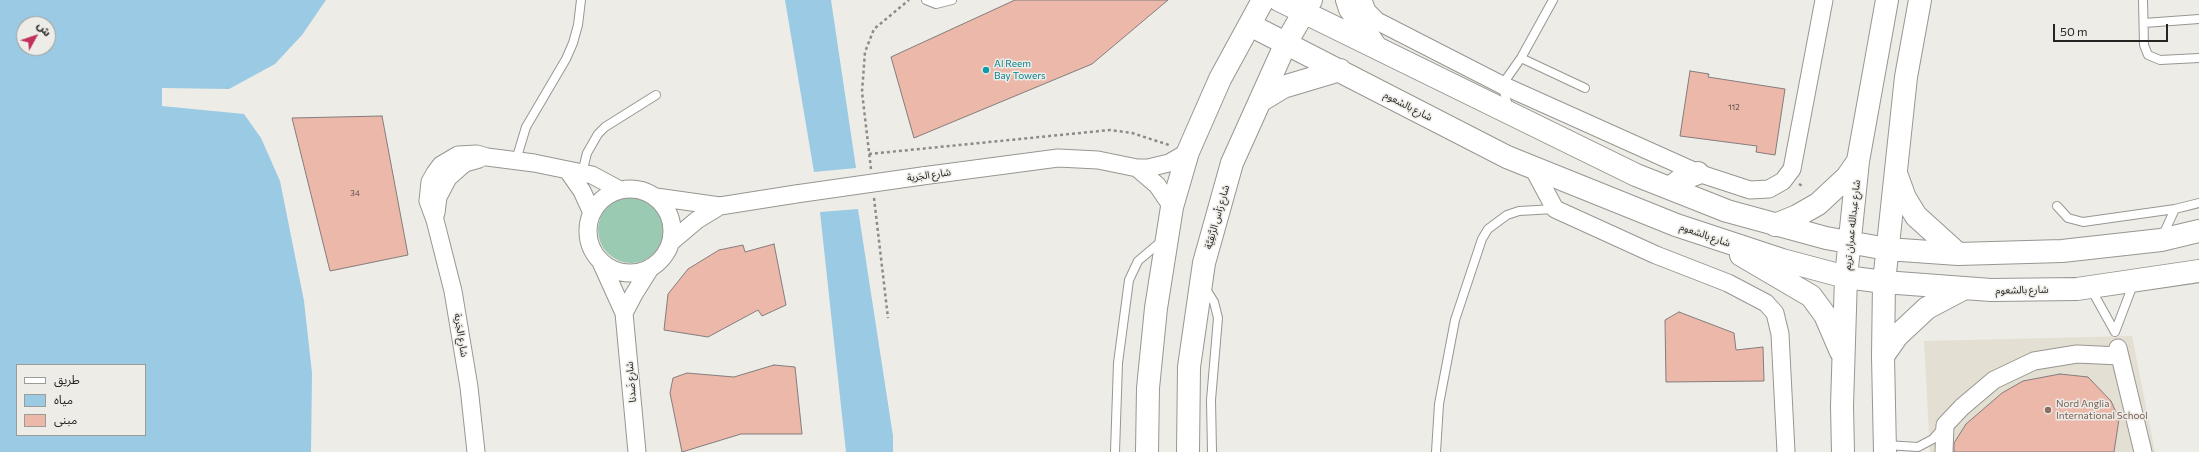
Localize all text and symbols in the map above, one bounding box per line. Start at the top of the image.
north arrow [16,16,56,56]
scale bar [2055,16,2170,42]
text: ش [35,19,55,39]
text: 50 m [2060,24,2088,38]
place label: Al Reem Bay Towers [994,58,1046,82]
marker: Al Reem Bay Towers [981,65,991,75]
street label: شارع بالشعوم [1382,89,1434,123]
house number: 112 [1728,102,1740,112]
street label: شارع الجَرية [906,166,952,184]
street label: شارع عبدالله عمران تريم [1841,179,1863,271]
street label: شارع رَأس الرَّنقِيَّة [1202,184,1232,250]
house number: 34 [350,188,360,198]
street label: شارع بالشعوم [1678,221,1732,249]
street label: شارع بالشعوم [1995,284,2049,296]
street label: شارع الجَرية [452,312,470,358]
street label: شارع ضَدنا [623,361,639,403]
legend [16,364,146,436]
text: طريق [54,372,80,386]
text: مياه [54,392,73,406]
place label: Nord Anglia International School [2056,398,2148,422]
marker: Nord Anglia International School [2043,405,2053,415]
text: مبنى [54,412,77,426]

